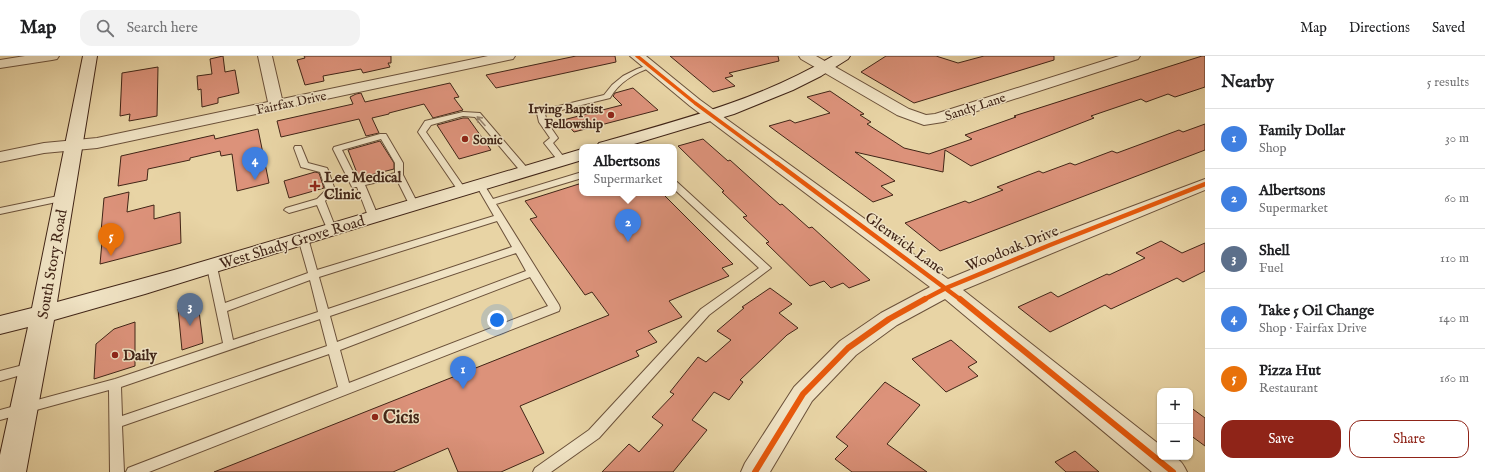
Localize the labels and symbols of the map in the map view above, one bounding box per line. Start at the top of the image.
street label: Fairfax Drive [254,88,328,119]
street label: Sandy Lane [943,90,1008,125]
place label: Irving Baptist Fellowship [528,101,604,133]
marker: Irving Baptist Fellowship [606,110,616,120]
one-way arrow [477,115,486,126]
place label: Sonic [473,132,503,149]
marker: Sonic [460,134,470,144]
pin: 4 [242,147,268,180]
place label: Lee Medical Clinic [324,168,403,204]
marker: Lee Medical Clinic [309,180,321,192]
street label: South Story Road [34,207,72,320]
street label: Glenwick Lane [861,208,948,279]
pin: 2 [615,209,641,242]
street label: West Shady Grove Road [217,211,368,274]
street label: Woodoak Drive [963,221,1062,276]
pin: 5 [98,223,124,256]
pin: 3 [177,293,203,326]
your location [487,310,507,330]
place label: Daily [123,346,157,365]
marker: Daily [110,350,120,360]
pin: 1 [450,356,476,389]
place label: Cicis [383,407,420,430]
marker: Cicis [370,412,380,422]

